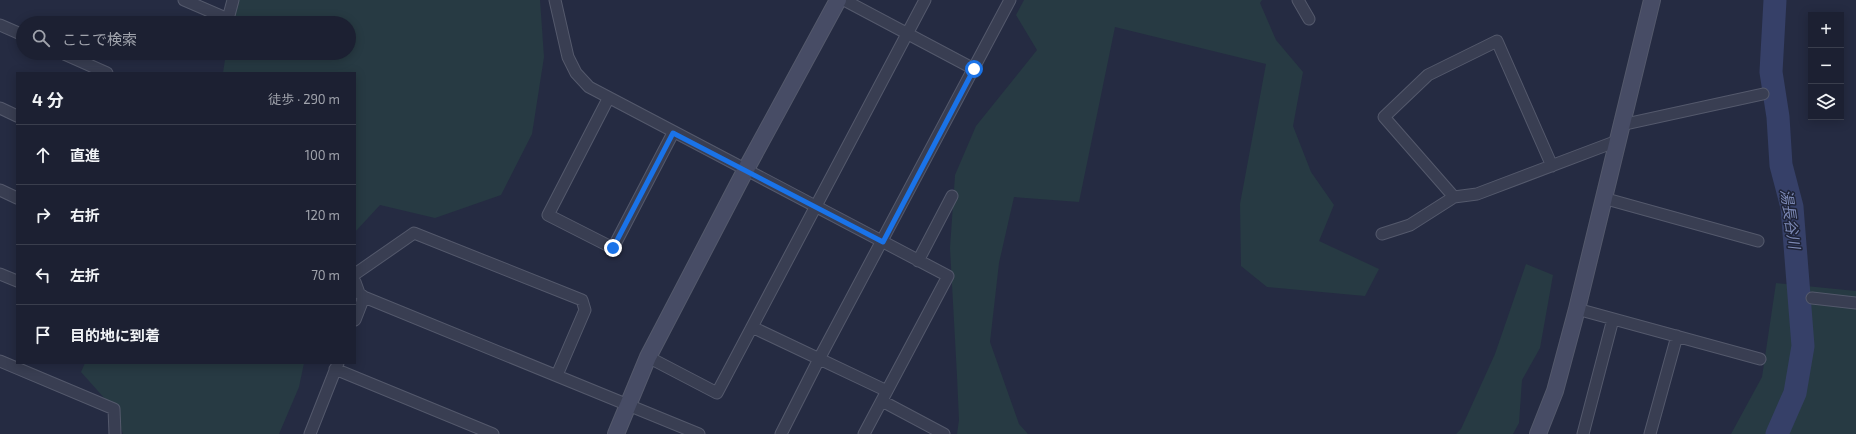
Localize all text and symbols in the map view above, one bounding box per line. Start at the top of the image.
map controls [1808,12,1844,120]
button: + [1808,12,1844,48]
search box [16,16,356,60]
icon: search [30,27,52,49]
text: ここで検索 [62,30,137,48]
button: − [1808,48,1844,84]
route start [965,60,983,78]
button: layers [1808,84,1844,120]
text: 4 分 [32,89,64,109]
text: 徒歩 · 290 m [268,91,340,107]
icon: ahead [32,144,54,166]
text: 直進 [70,146,100,164]
text: 100 m [305,147,340,163]
water label: 湯長谷川 [1778,188,1804,252]
icon: right [32,204,54,226]
text: 右折 [70,206,100,224]
text: 120 m [305,207,340,223]
route end [604,239,622,257]
icon: left [32,264,54,286]
text: 左折 [70,266,100,284]
text: 70 m [311,267,340,283]
icon: arrive [32,324,54,346]
text: 目的地に到着 [70,326,160,344]

